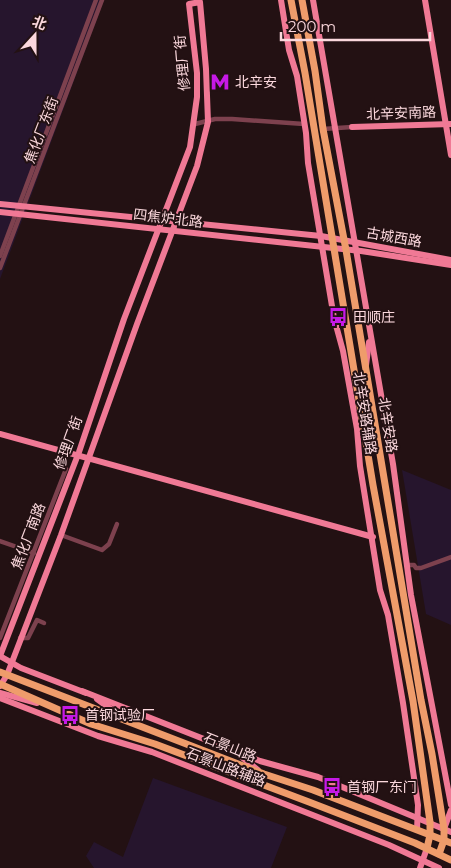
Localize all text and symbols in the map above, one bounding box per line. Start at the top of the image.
north arrow [10,10,60,60]
scale bar [281,10,430,42]
text: 北 [30,12,49,34]
text: 200 m [288,17,336,36]
street label: 修理厂街 [171,34,193,92]
metro station icon: 北辛安 [209,71,231,93]
place label: 北辛安 [235,73,277,91]
street label: 焦化厂东街 [20,94,62,166]
street label: 北辛安南路 [366,103,436,123]
street label: 四焦炉北路 [132,205,204,231]
street label: 古城西路 [365,223,423,251]
bus stop icon: 田顺庄 [327,306,349,328]
place label: 田顺庄 [353,308,395,326]
street label: 北辛安路辅路 [350,370,380,456]
street label: 北辛安路 [375,396,401,454]
street label: 修理厂街 [50,414,86,472]
street label: 焦化厂南路 [7,500,49,572]
bus stop icon: 首钢试验厂 [59,704,81,726]
place label: 首钢试验厂 [85,706,155,724]
street label: 石景山路 [201,728,259,766]
street label: 石景山路辅路 [184,744,268,790]
bus stop icon: 首钢厂东门 [321,776,343,798]
place label: 首钢厂东门 [347,778,417,796]

